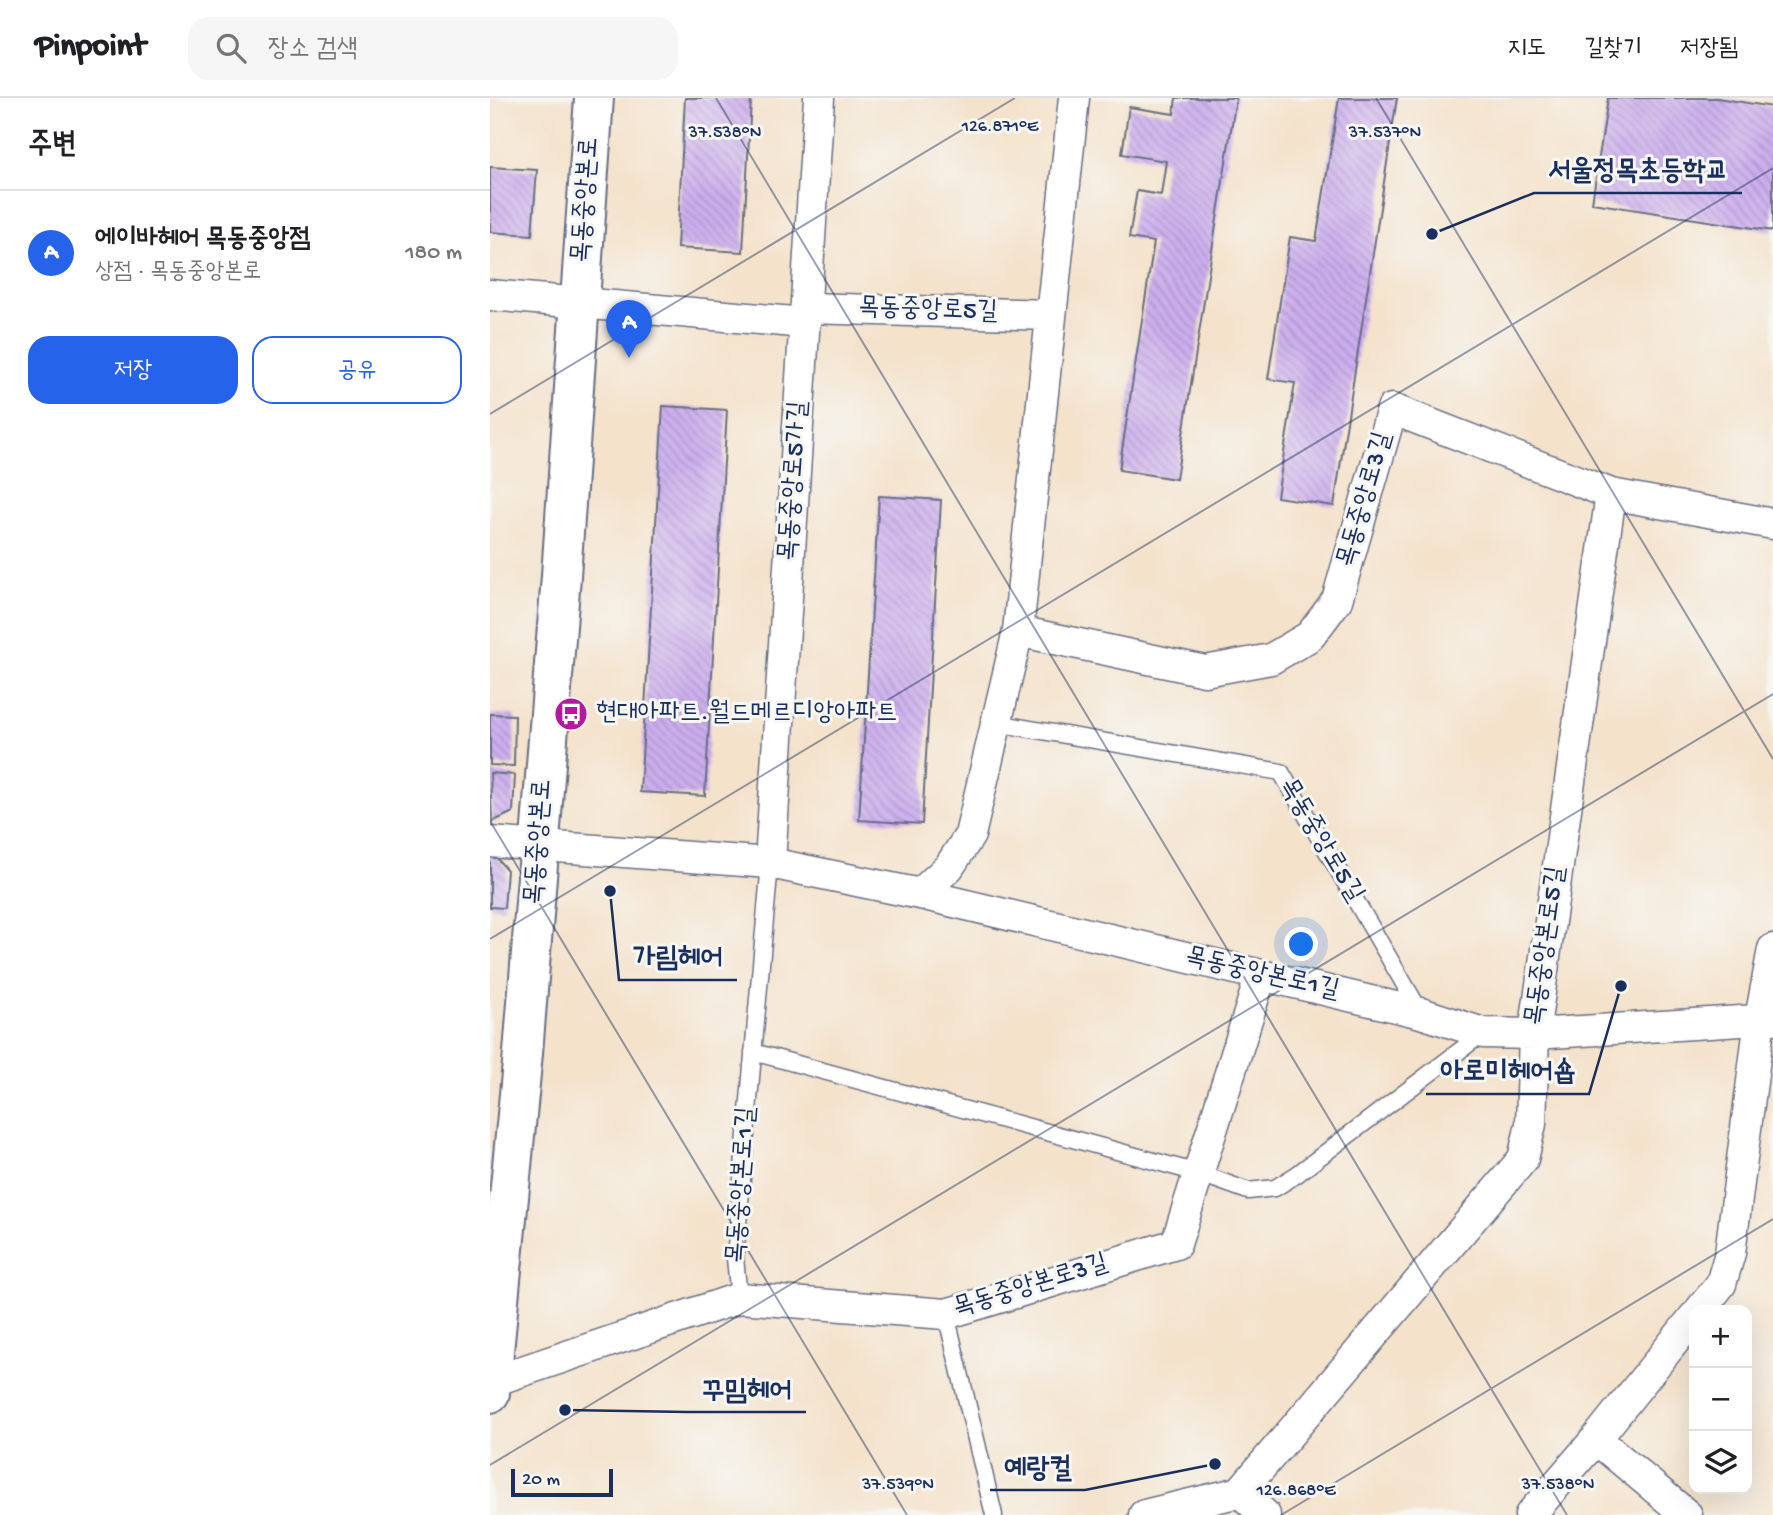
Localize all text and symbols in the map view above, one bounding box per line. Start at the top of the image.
search box [188,17,678,80]
text: Pinpoint [35,29,146,67]
icon: search [212,29,250,67]
text: 장소 검색 [268,35,358,66]
text: 지도 [1508,35,1546,64]
text: 길찾기 [1584,35,1642,64]
text: 저장됨 [1680,35,1738,64]
text: 126.871°E [961,117,1039,138]
text: 37.538°N [688,123,761,144]
text: 37.537°N [1348,123,1421,144]
text: 주변 [28,129,76,164]
street label: 목동중앙본로 [567,136,607,264]
callout: 서울정목초등학교 [1534,144,1742,193]
text: 서울정목초등학교 [1548,156,1728,189]
text: 에이바헤어 목동중앙점 [95,225,310,256]
text: A [44,240,58,267]
text: 180 m [405,240,462,267]
text: 상점 · 목동중앙본로 [95,259,261,286]
street label: 목동중앙로5길 [858,293,998,329]
pin: A [606,300,652,358]
button: 저장 [28,336,238,404]
button: 공유 [252,336,462,404]
street label: 목동중앙로5가길 [774,400,816,562]
street label: 목동중앙로3길 [1332,429,1400,571]
bus stop icon: 현대아파트.월드메르디앙아파트 [552,695,590,733]
place label: 현대아파트.월드메르디앙아파트 [596,699,897,730]
street label: 목동중앙로5길 [1271,773,1369,909]
street label: 목동중앙본로 [520,778,560,906]
street label: 목동중앙본로5길 [1521,864,1574,1027]
your location [1284,927,1318,961]
callout: 가림헤어 [619,931,737,980]
street label: 목동중앙본로1길 [1182,942,1342,1008]
text: 가림헤어 [633,943,723,976]
callout: 아로미헤어숍 [1426,1045,1589,1094]
text: 아로미헤어숍 [1440,1057,1576,1090]
street label: 목동중앙본로1길 [722,1106,764,1264]
street label: 목동중앙본로3길 [950,1249,1112,1325]
map controls [1689,1305,1752,1494]
button: + [1689,1305,1752,1368]
callout: 꾸밈헤어 [688,1363,806,1412]
button: − [1689,1368,1752,1431]
text: 꾸밈헤어 [702,1376,792,1409]
button: layers [1689,1431,1752,1494]
callout: 예랑컬 [990,1441,1085,1490]
text: 예랑컬 [1004,1454,1072,1487]
scale bar [511,1466,612,1498]
text: 20 m [522,1469,560,1492]
text: 37.539°N [861,1475,934,1496]
text: 37.538°N [1521,1475,1594,1496]
text: 126.868°E [1255,1481,1336,1502]

